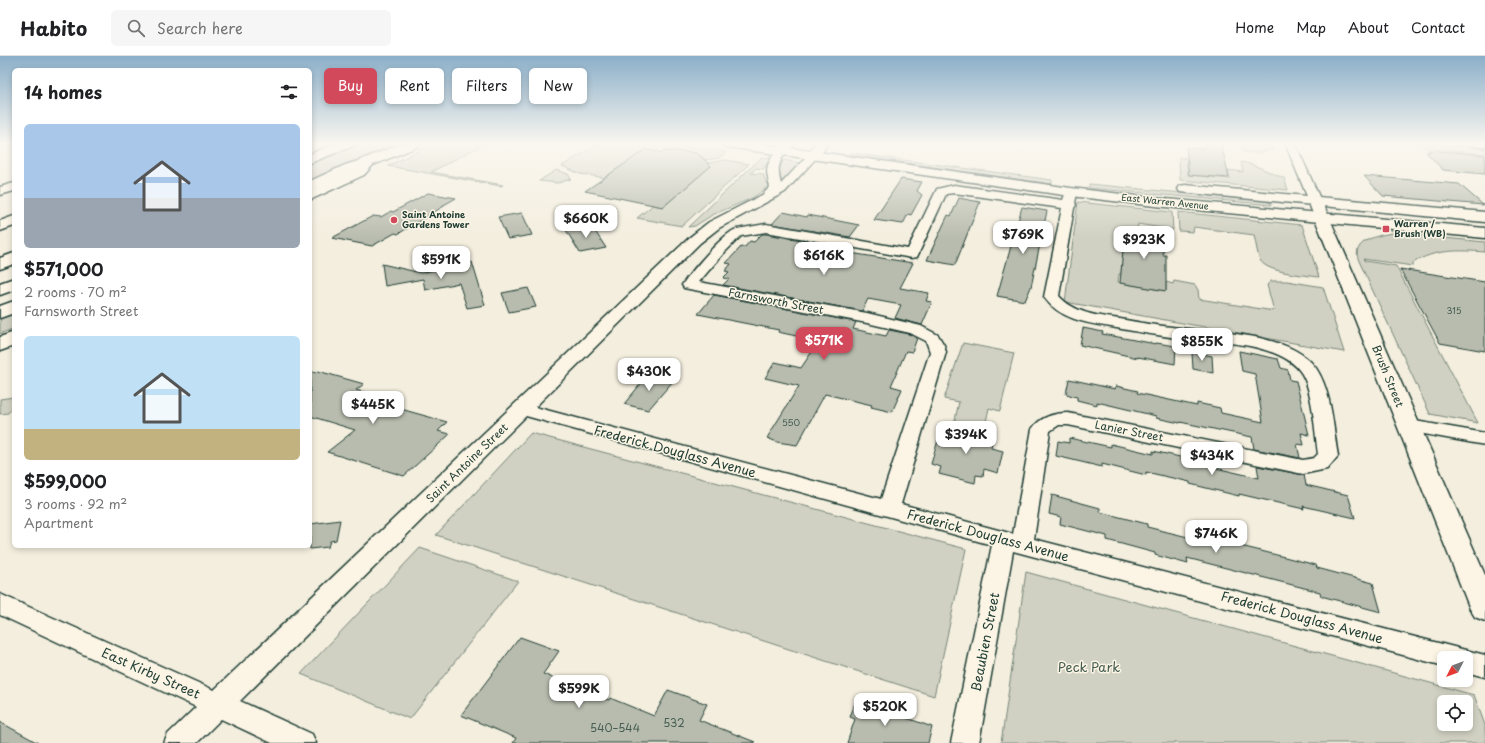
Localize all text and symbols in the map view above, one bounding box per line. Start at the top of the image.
search box [111,10,391,46]
text: Habito [20,14,87,42]
text: Search here [157,16,243,39]
icon: search [125,17,147,39]
text: Home [1235,17,1274,38]
text: Map [1296,17,1326,38]
text: About [1348,17,1389,38]
text: Contact [1411,17,1465,38]
chip: Buy [324,68,377,104]
chip: Rent [385,68,444,104]
chip: Filters [452,68,521,104]
chip: New [529,68,587,104]
text: 14 homes [24,79,102,105]
icon: filters [278,81,300,103]
icon: home [126,150,198,222]
street label: East Warren Avenue [1121,189,1210,213]
pin: $660K [558,205,614,239]
place label: Saint Antoine Gardens Tower [402,207,470,231]
text: $660K [563,208,609,227]
marker: Saint Antoine Gardens Tower [389,215,399,225]
place label: Warren / Brush (WB) [1394,216,1446,240]
pin: $769K [995,221,1051,255]
text: $769K [1002,224,1044,243]
marker: Warren / Brush (WB) [1381,224,1391,234]
pin: $923K [1116,226,1172,260]
text: $923K [1122,229,1166,248]
pin: $616K [796,242,852,276]
text: $616K [803,245,845,264]
pin: $591K [413,246,469,280]
text: $591K [421,249,461,268]
text: $571,000 [24,256,103,282]
text: 2 rooms · 70 m² [24,282,127,301]
street label: Farnsworth Street [727,283,826,318]
text: Farnsworth Street [24,301,138,320]
house number: 315 [1446,303,1462,317]
pin: $571K [796,327,852,361]
pin: $855K [1174,328,1230,362]
text: $571K [805,330,843,349]
text: $855K [1181,331,1223,350]
street label: Brush Street [1368,342,1409,410]
pin: $430K [621,358,677,392]
text: $430K [627,361,671,380]
icon: home [126,362,198,434]
pin: $445K [345,391,401,425]
text: $445K [351,394,395,413]
house number: 550 [782,415,800,429]
street label: Lanier Street [1093,416,1165,446]
street label: Saint Antoine Street [422,419,512,506]
street label: Frederick Douglass Avenue [592,420,758,481]
pin: $394K [938,421,994,455]
text: $394K [945,424,987,443]
pin: $434K [1184,442,1240,476]
text: $434K [1190,445,1234,464]
text: $599,000 [24,468,107,494]
text: 3 rooms · 92 m² [24,494,127,513]
street label: Frederick Douglass Avenue [905,504,1071,565]
text: Apartment [24,513,93,532]
pin: $746K [1188,520,1244,554]
text: $746K [1194,523,1238,542]
street label: Frederick Douglass Avenue [1219,586,1385,647]
street label: Beaubien Street [966,591,1003,693]
street label: East Kirby Street [99,642,203,703]
north arrow [1437,651,1473,687]
map controls [1437,651,1473,731]
park label: Peck Park [1058,657,1120,676]
pin: $599K [551,675,607,709]
text: $599K [558,678,600,697]
pin: $520K [857,693,913,727]
button: locate [1437,695,1473,731]
text: $520K [863,696,907,715]
house number: 532 [663,714,685,731]
house number: 540–544 [590,719,640,736]

